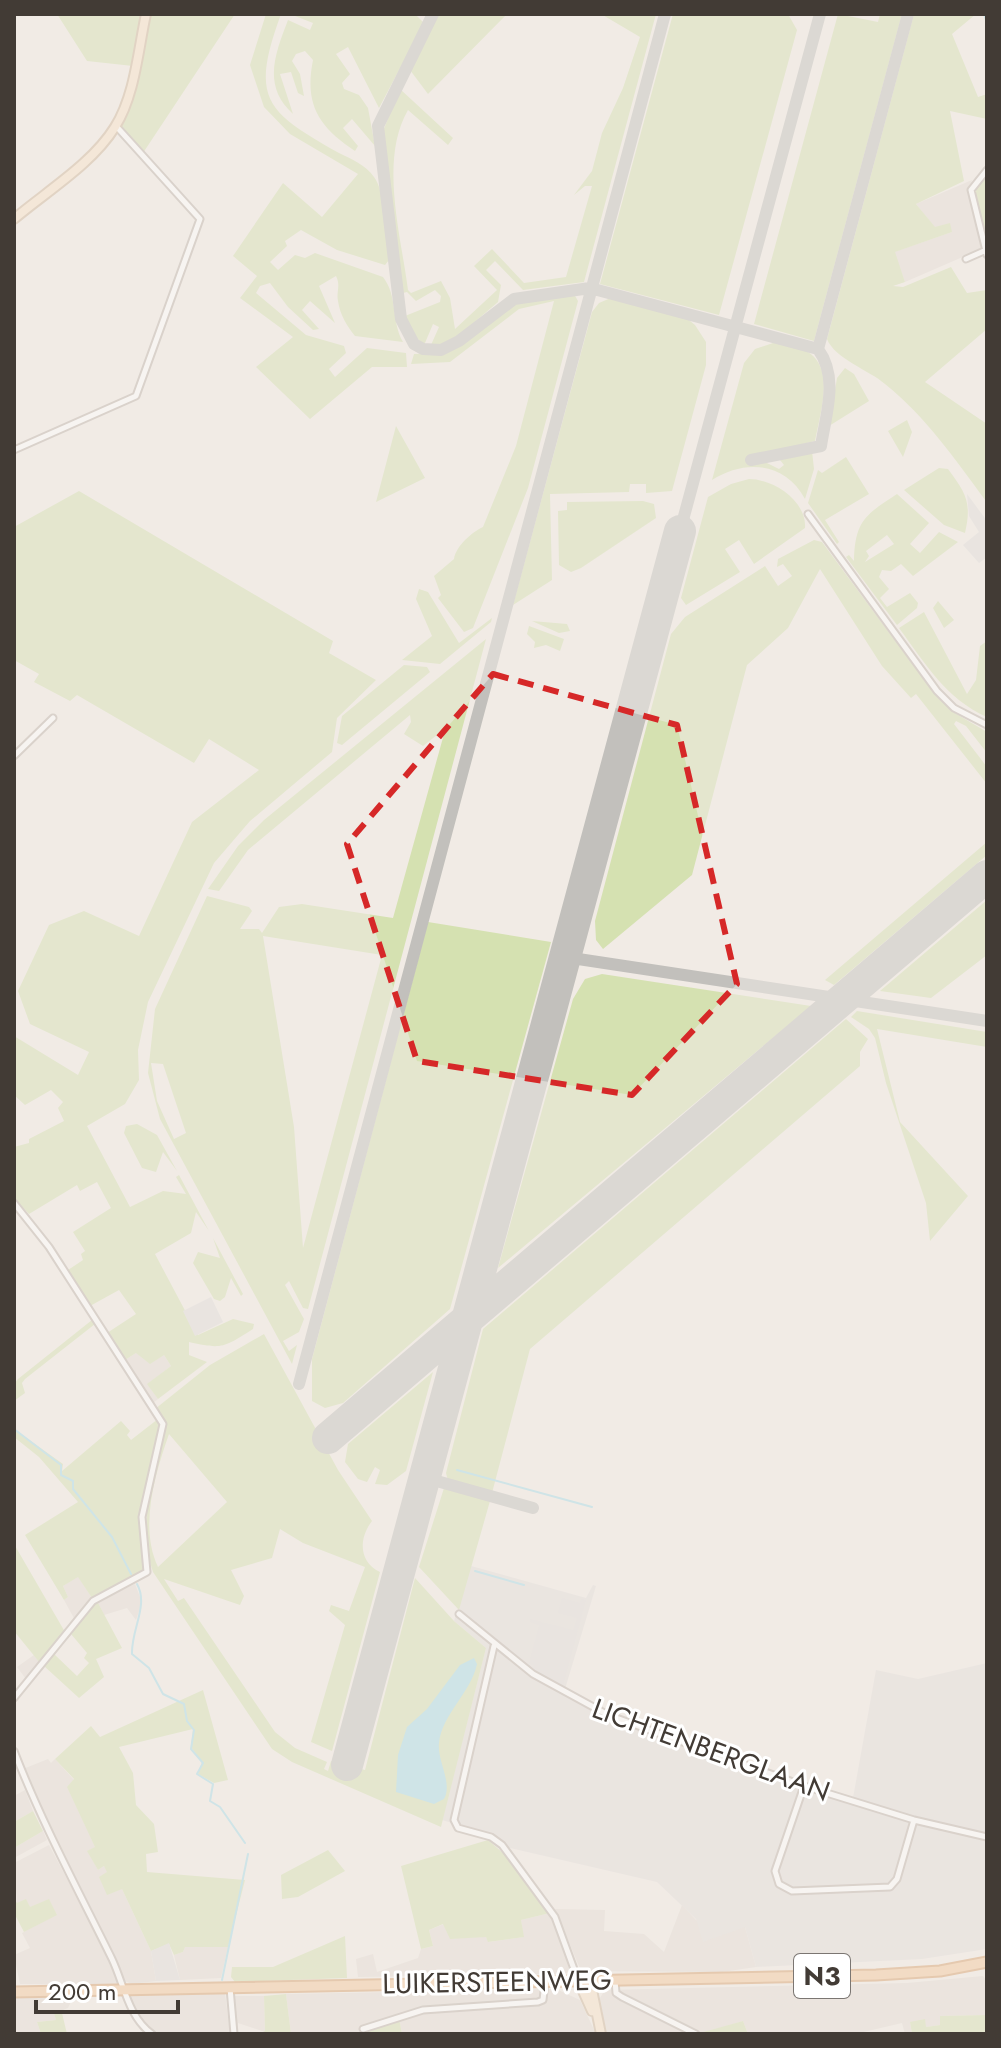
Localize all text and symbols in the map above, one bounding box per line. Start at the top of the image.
street label: LICHTENBERGLAAN [586,1688,836,1812]
road number: N3 [794,1954,850,1998]
street label: LUIKERSTEENWEG [382,1959,612,2005]
scale bar [36,1964,178,2014]
text: 200 m [48,1974,116,2009]

